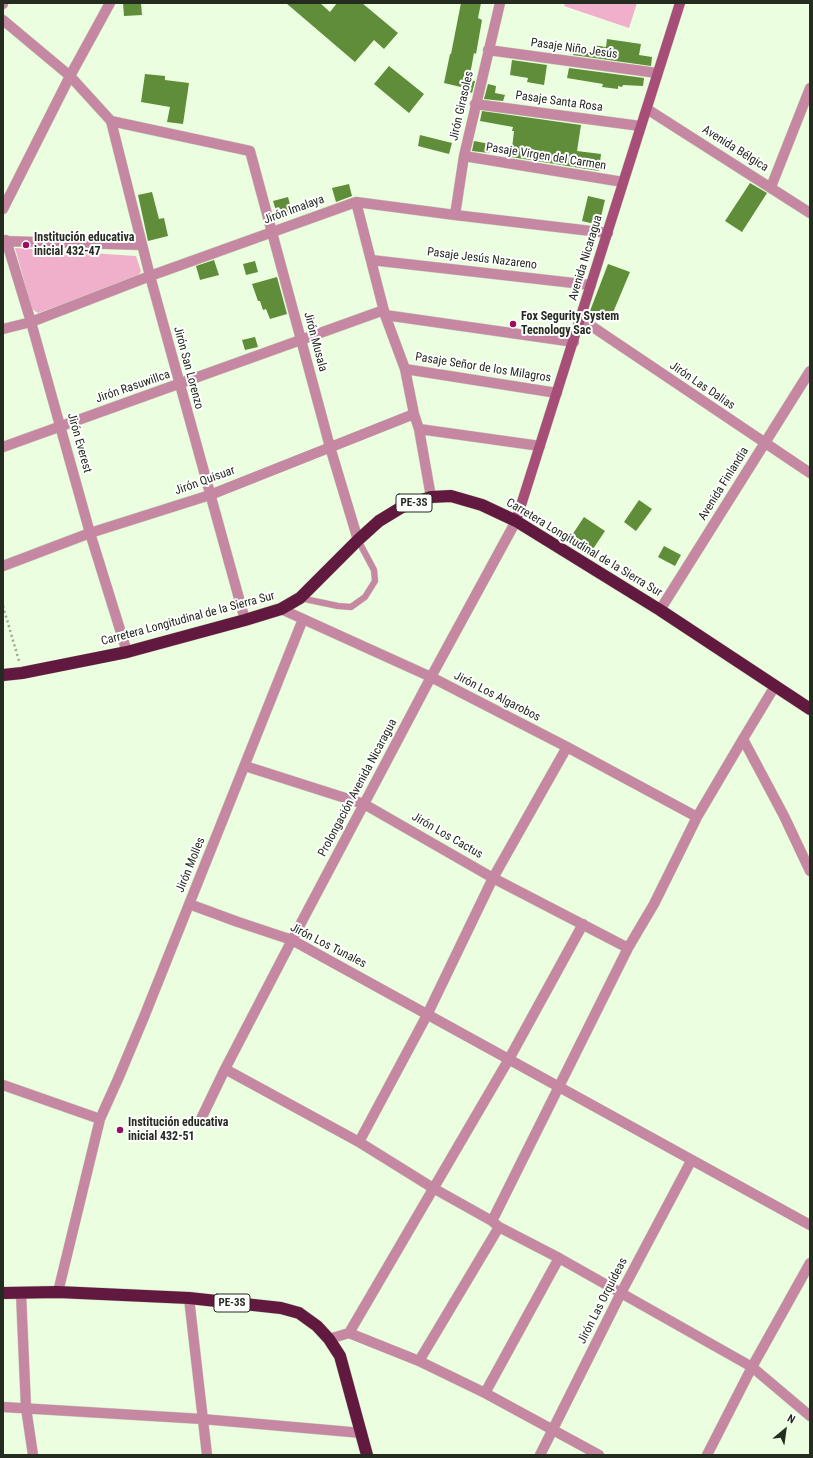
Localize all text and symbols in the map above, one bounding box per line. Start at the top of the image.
street label: Pasaje Niño Jesús [530,36,618,62]
street label: Jirón Girasoles [447,70,477,142]
street label: Pasaje Santa Rosa [514,89,604,115]
street label: Avenida Bélgica [699,123,771,175]
street label: Pasaje Virgen del Carmen [485,140,607,174]
street label: Jirón Imalaya [262,192,326,228]
street label: Avenida Nicaragua [566,214,606,302]
place label: Institución educativa inicial 432-47 [34,231,134,259]
marker: Institución educativa inicial 432-47 [21,240,31,250]
street label: Pasaje Jesús Nazareno [426,245,538,273]
place label: Fox Segurity System Tecnology Sac [521,310,619,338]
street label: Jirón Musala [300,311,330,373]
marker: Fox Segurity System Tecnology Sac [508,319,518,329]
street label: Jirón San Lorenzo [170,325,206,411]
street label: Pasaje Señor de los Milagros [414,350,552,386]
street label: Jirón Las Dalias [667,359,737,413]
street label: Jirón Rasuwillca [94,368,172,406]
street label: Jirón Everest [64,412,94,474]
street label: Avenida Finlandia [696,445,752,523]
street label: Jirón Quisuar [173,463,237,499]
road number: PE-3S [396,494,432,512]
street label: Carretera Longitudinal de la Sierra Sur [503,496,665,600]
street label: Carretera Longitudinal de la Sierra Sur [100,589,276,649]
street label: Jirón Los Algarobos [451,669,543,725]
street label: Prolongación Avenida Nicaragua [316,717,400,859]
street label: Jirón Los Cactus [409,810,485,862]
street label: Jirón Molles [173,835,209,895]
street label: Jirón Los Tunales [288,921,368,971]
place label: Institución educativa inicial 432-51 [128,1116,228,1144]
marker: Institución educativa inicial 432-51 [115,1125,125,1135]
street label: Jirón Las Orquídeas [575,1256,631,1346]
road number: PE-3S [214,1294,250,1312]
north arrow [765,1410,805,1450]
text: N [785,1412,797,1426]

